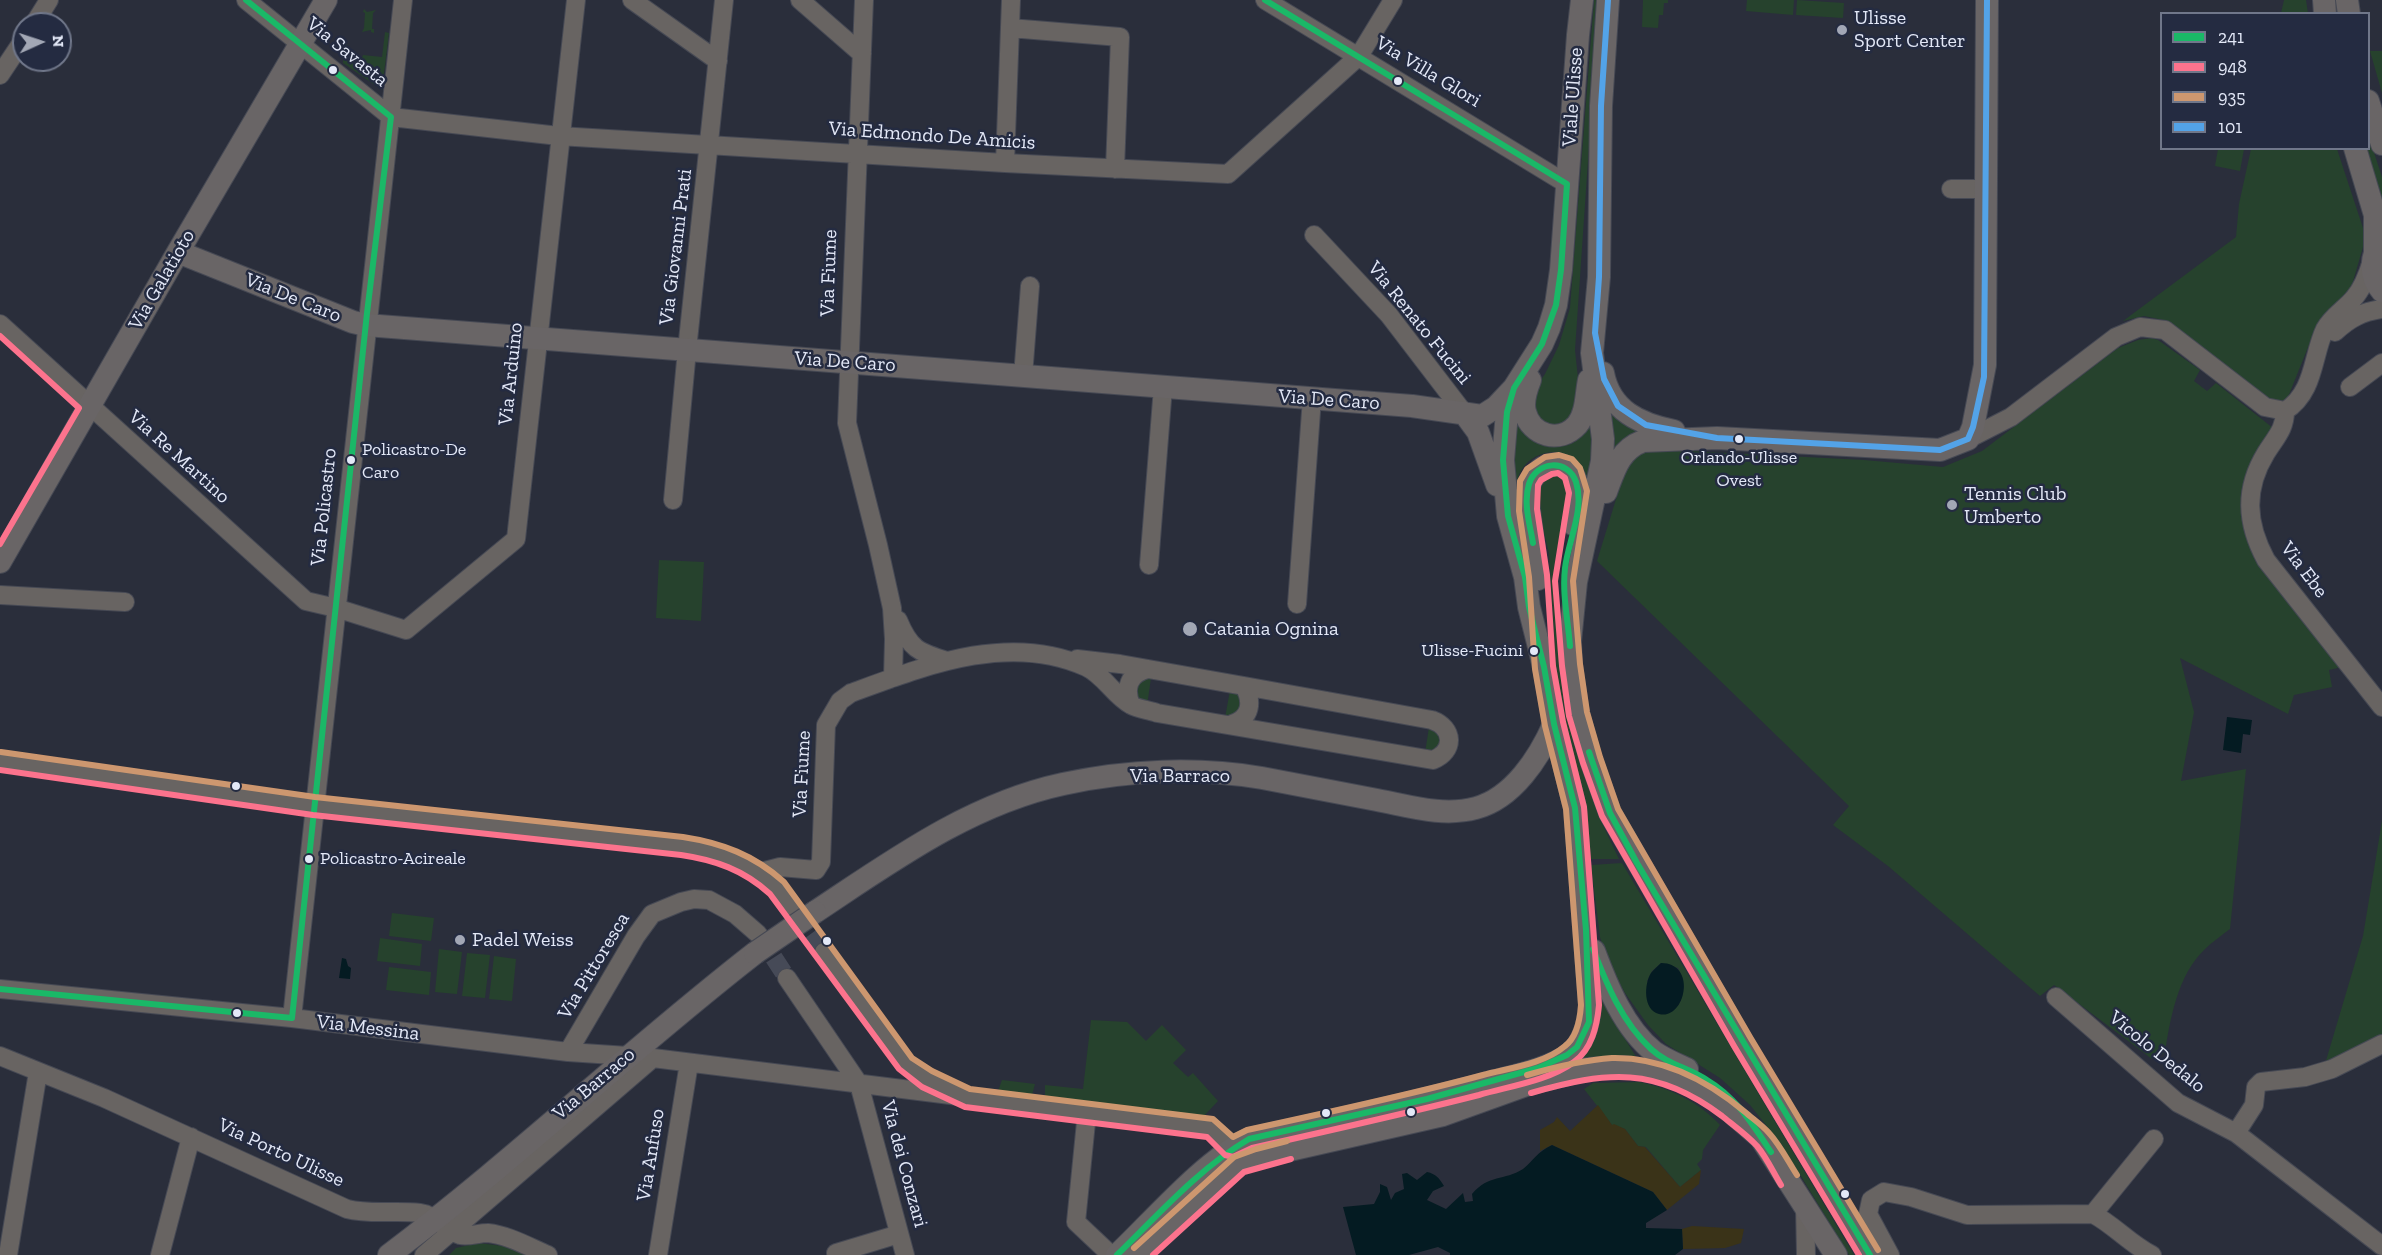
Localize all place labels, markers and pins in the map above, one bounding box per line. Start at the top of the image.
place label: Ulisse Sport Center [1854,6,1965,53]
marker: Ulisse Sport Center [1835,23,1849,37]
unlabelled marker [327,64,339,76]
unlabelled marker [1392,75,1404,87]
marker: Orlando-Ulisse Ovest [1733,433,1745,445]
place label: Policastro-De Caro [362,439,466,482]
place label: Orlando-Ulisse Ovest [1681,447,1797,490]
marker: Policastro-De Caro [345,454,357,466]
place label: Tennis Club Umberto [1964,482,2066,529]
marker: Tennis Club Umberto [1945,498,1959,512]
place label: Catania Ognina [1204,617,1339,641]
marker: Catania Ognina [1181,620,1199,638]
place label: Ulisse-Fucini [1421,640,1523,662]
marker: Ulisse-Fucini [1528,645,1540,657]
unlabelled marker [230,780,242,792]
place label: Policastro-Acireale [320,848,466,870]
marker: Policastro-Acireale [303,853,315,865]
place label: Padel Weiss [472,928,574,952]
marker: Padel Weiss [453,933,467,947]
unlabelled marker [821,935,833,947]
unlabelled marker [231,1007,243,1019]
unlabelled marker [1405,1106,1417,1118]
unlabelled marker [1320,1107,1332,1119]
unlabelled marker [1839,1188,1851,1200]

